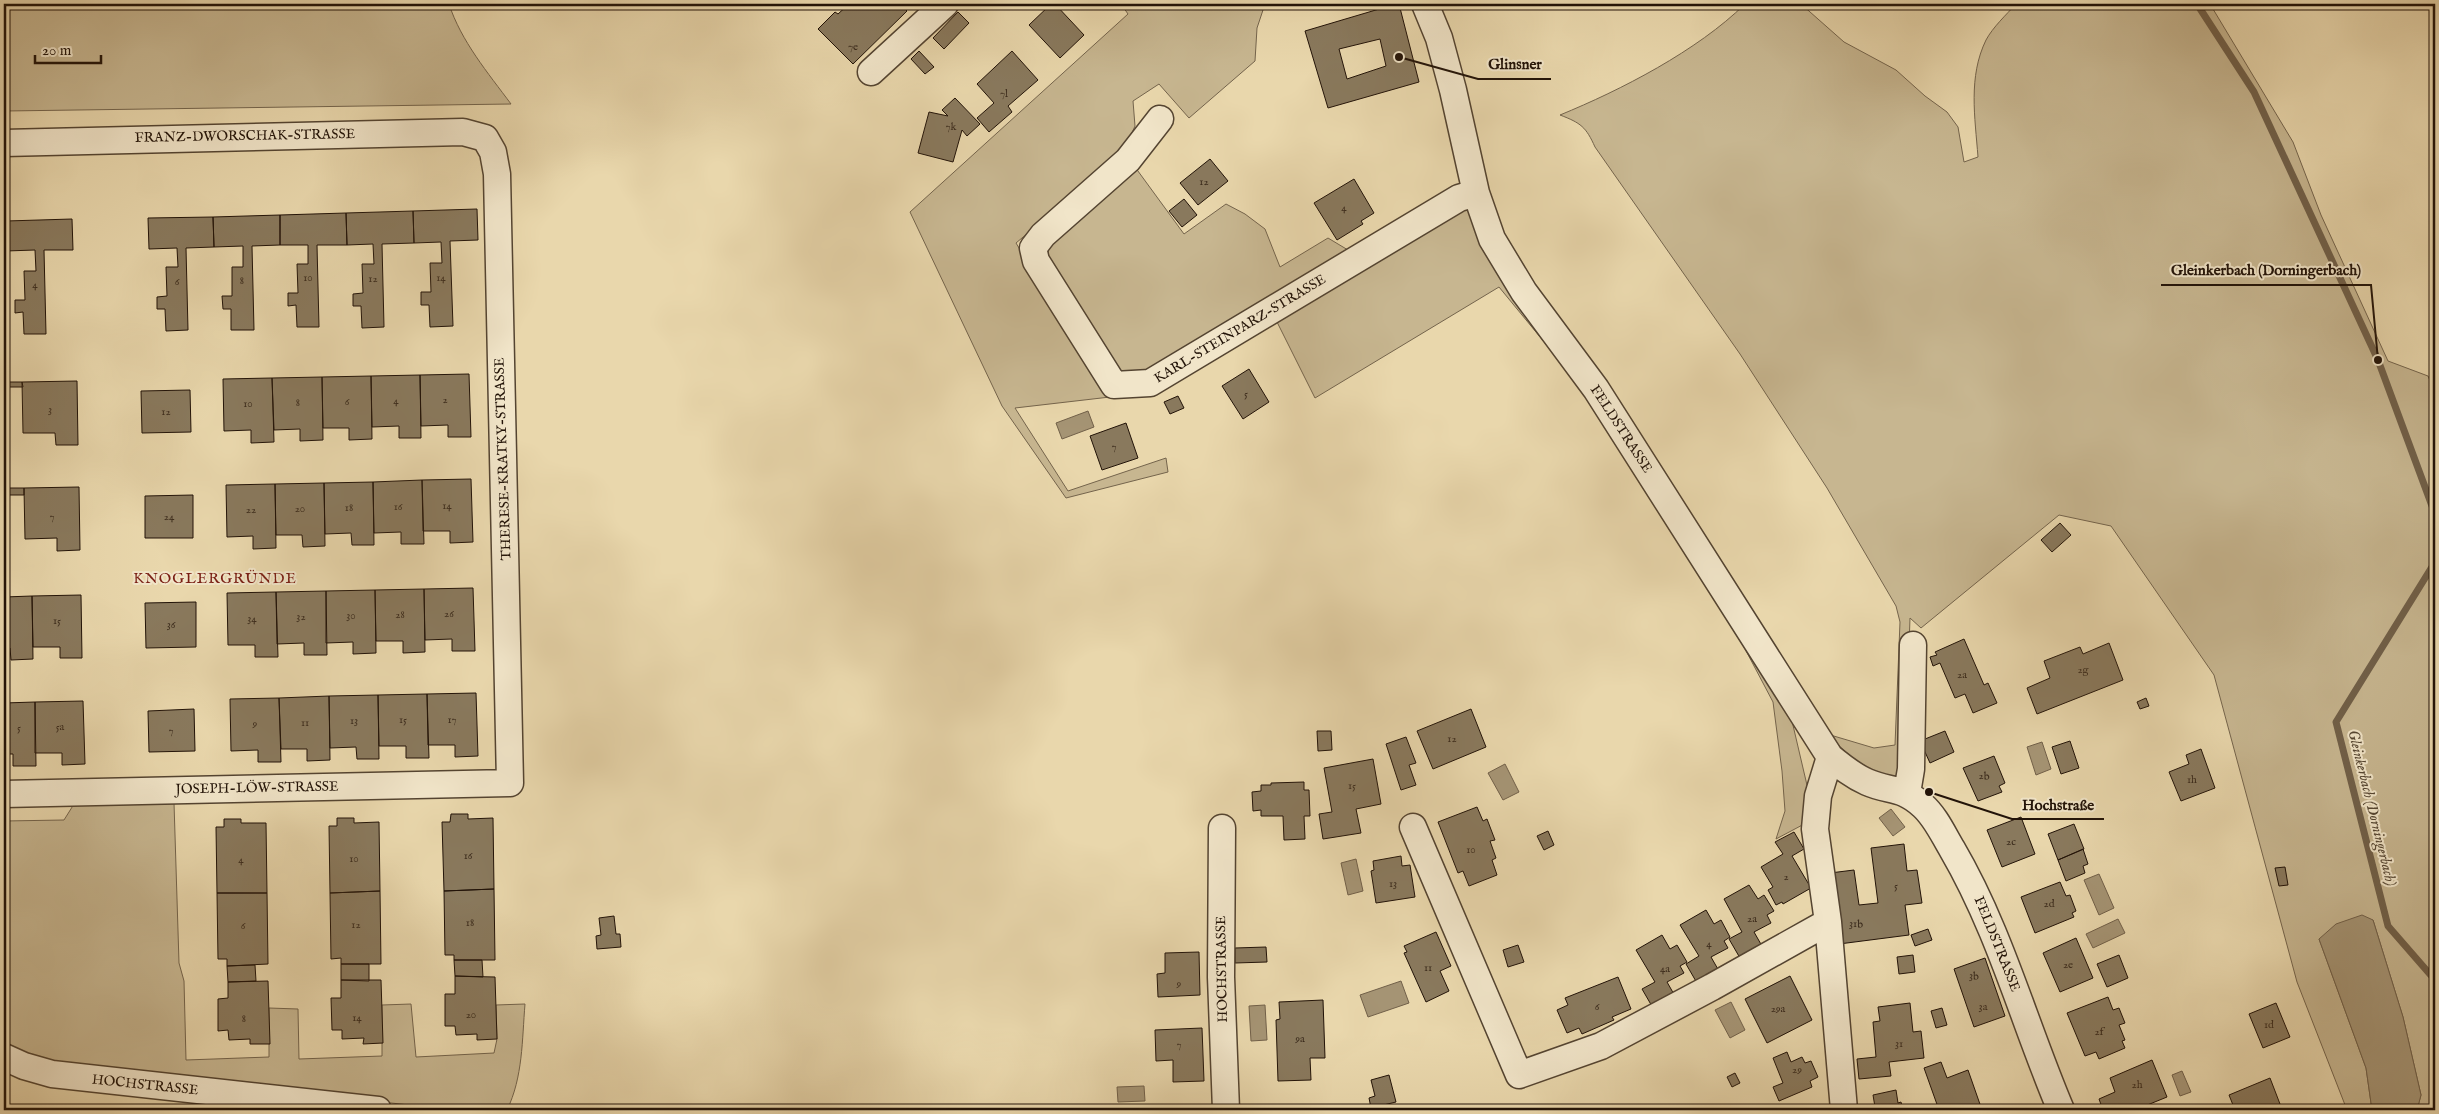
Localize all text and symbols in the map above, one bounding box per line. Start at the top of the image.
scale bar [35,32,101,64]
house number: 7e [848,40,858,54]
text: 20 m [42,41,72,60]
callout: Glinsner [1478,49,1551,79]
text: Glinsner [1488,55,1542,74]
house number: 7l [1000,87,1008,101]
house number: 7k [945,120,957,134]
street label: FRANZ-DWORSCHAK-STRASSE [135,125,356,147]
house number: 12 [1199,175,1209,189]
house number: 4 [1341,201,1347,215]
callout: Gleinkerbach (Dorningerbach) [2161,255,2371,285]
text: Gleinkerbach (Dorningerbach) [2171,261,2361,280]
street label: KARL-STEINPARZ-STRASSE [1151,270,1329,388]
house number: 10 [303,271,313,285]
house number: 14 [436,271,446,285]
house number: 12 [368,272,378,286]
house number: 8 [240,274,244,288]
house number: 6 [175,275,180,289]
house number: 4 [32,278,38,292]
street label: THERESE-KRATKY-STRASSE [490,357,516,561]
street label: FELDSTRASSE [1586,382,1656,477]
house number: 5 [1244,387,1248,401]
house number: 2 [442,393,448,407]
house number: 4 [393,394,399,408]
house number: 6 [345,395,350,409]
house number: 8 [296,396,300,410]
house number: 10 [243,397,253,411]
house number: 3 [48,403,52,417]
house number: 12 [161,405,171,419]
house number: 7 [1111,440,1117,454]
house number: 14 [442,499,452,513]
house number: 16 [394,500,403,514]
house number: 18 [345,501,353,515]
house number: 20 [295,502,305,516]
house number: 22 [246,503,256,517]
house number: 7 [49,510,55,524]
house number: 24 [164,510,175,524]
district label: KNOGLERGRÜNDE [133,569,297,588]
house number: 26 [444,607,454,621]
house number: 28 [395,608,405,622]
house number: 30 [346,609,356,623]
house number: 32 [296,610,306,624]
house number: 34 [247,612,257,626]
house number: 15 [53,614,61,628]
house number: 36 [167,618,176,632]
house number: 2g [2077,663,2090,677]
house number: 2a [1957,668,1967,682]
house number: 15 [399,713,407,727]
house number: 17 [447,713,457,727]
house number: 13 [350,714,358,728]
house number: 11 [301,716,309,730]
house number: 9 [252,717,258,731]
house number: 5a [56,720,65,734]
house number: 5 [17,721,21,735]
house number: 7 [168,724,174,738]
water label: Gleinkerbach (Dorningerbach) [2342,728,2401,889]
house number: 12 [1447,732,1457,746]
house number: 2b [1978,769,1990,783]
house number: 1h [2187,773,2197,787]
street label: JOSEPH-LÖW-STRASSE [173,777,339,798]
house number: 15 [1348,779,1356,793]
callout: Hochstraße [2012,789,2104,819]
text: Hochstraße [2022,796,2094,815]
house number: 2c [2006,835,2016,849]
house number: 10 [1466,843,1476,857]
house number: 16 [464,849,473,863]
house number: 10 [349,852,359,866]
house number: 4 [238,853,244,867]
house number: 2 [1783,870,1789,884]
house number: 13 [1389,877,1397,891]
house number: 5 [1894,879,1898,893]
street label: FELDSTRASSE [1970,894,2024,995]
house number: 2d [2043,897,2055,911]
house number: 2a [1747,912,1757,926]
street label: HOCHSTRASSE [1212,915,1232,1023]
house number: 18 [466,916,474,930]
house number: 31b [1849,917,1863,931]
house number: 12 [351,918,361,932]
house number: 6 [241,919,246,933]
house number: 4 [1706,937,1712,951]
house number: 2e [2063,958,2073,972]
house number: 11 [1424,961,1432,975]
house number: 4a [1660,962,1670,976]
house number: 3b [1969,969,1979,983]
house number: 9 [1176,977,1182,991]
house number: 6 [1595,1000,1600,1014]
house number: 3a [1979,1000,1988,1014]
house number: 29a [1771,1002,1786,1016]
house number: 20 [466,1008,476,1022]
house number: 14 [352,1011,362,1025]
house number: 8 [242,1012,246,1026]
house number: 1d [2264,1018,2274,1032]
house number: 2f [2094,1025,2106,1039]
house number: 9a [1294,1032,1305,1046]
house number: 31 [1895,1037,1903,1051]
house number: 7 [1176,1038,1182,1052]
house number: 29 [1792,1063,1802,1077]
street label: HOCHSTRASSE [91,1070,199,1100]
house number: 2h [2131,1078,2143,1092]

